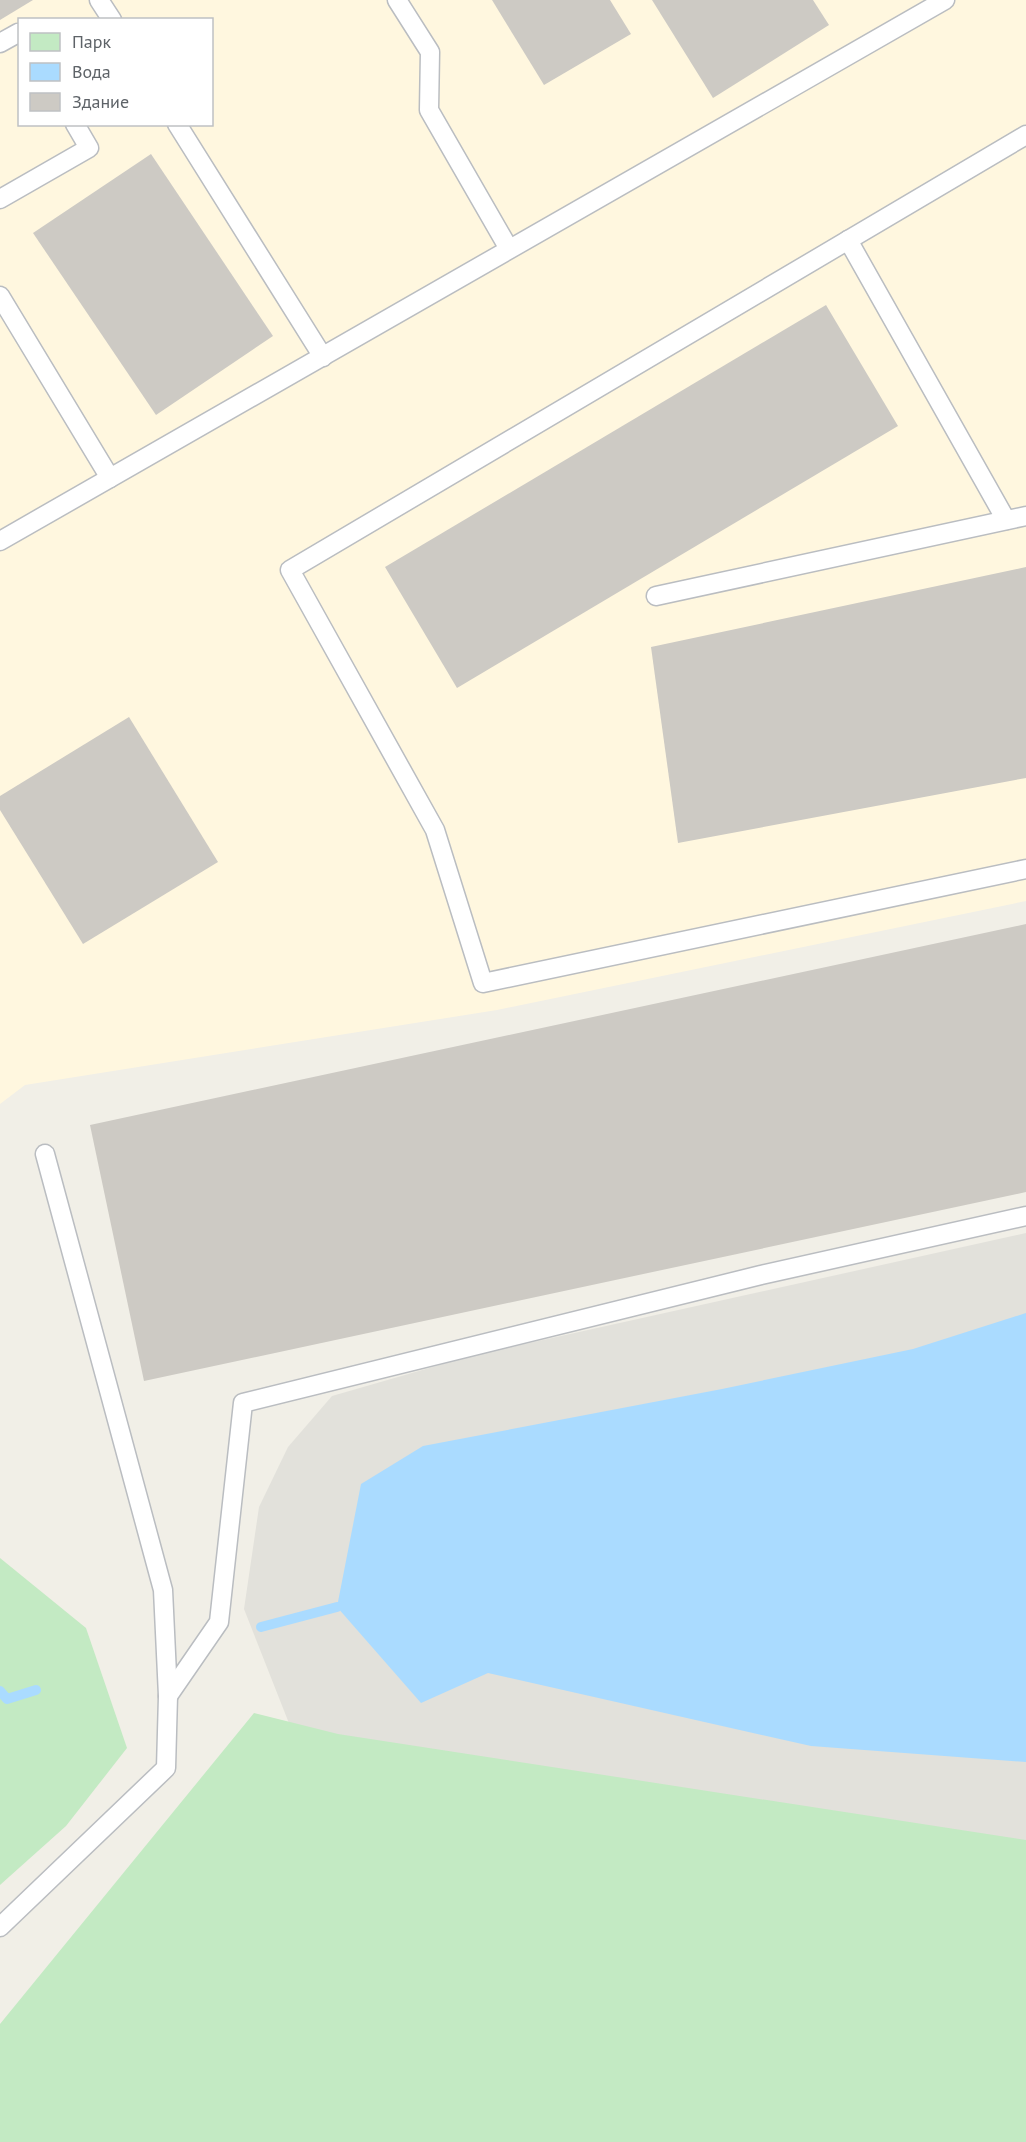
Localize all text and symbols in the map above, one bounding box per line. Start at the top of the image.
legend [18,18,213,126]
text: Парк [72,30,112,53]
text: Вода [72,60,111,83]
text: Здание [72,90,129,113]

